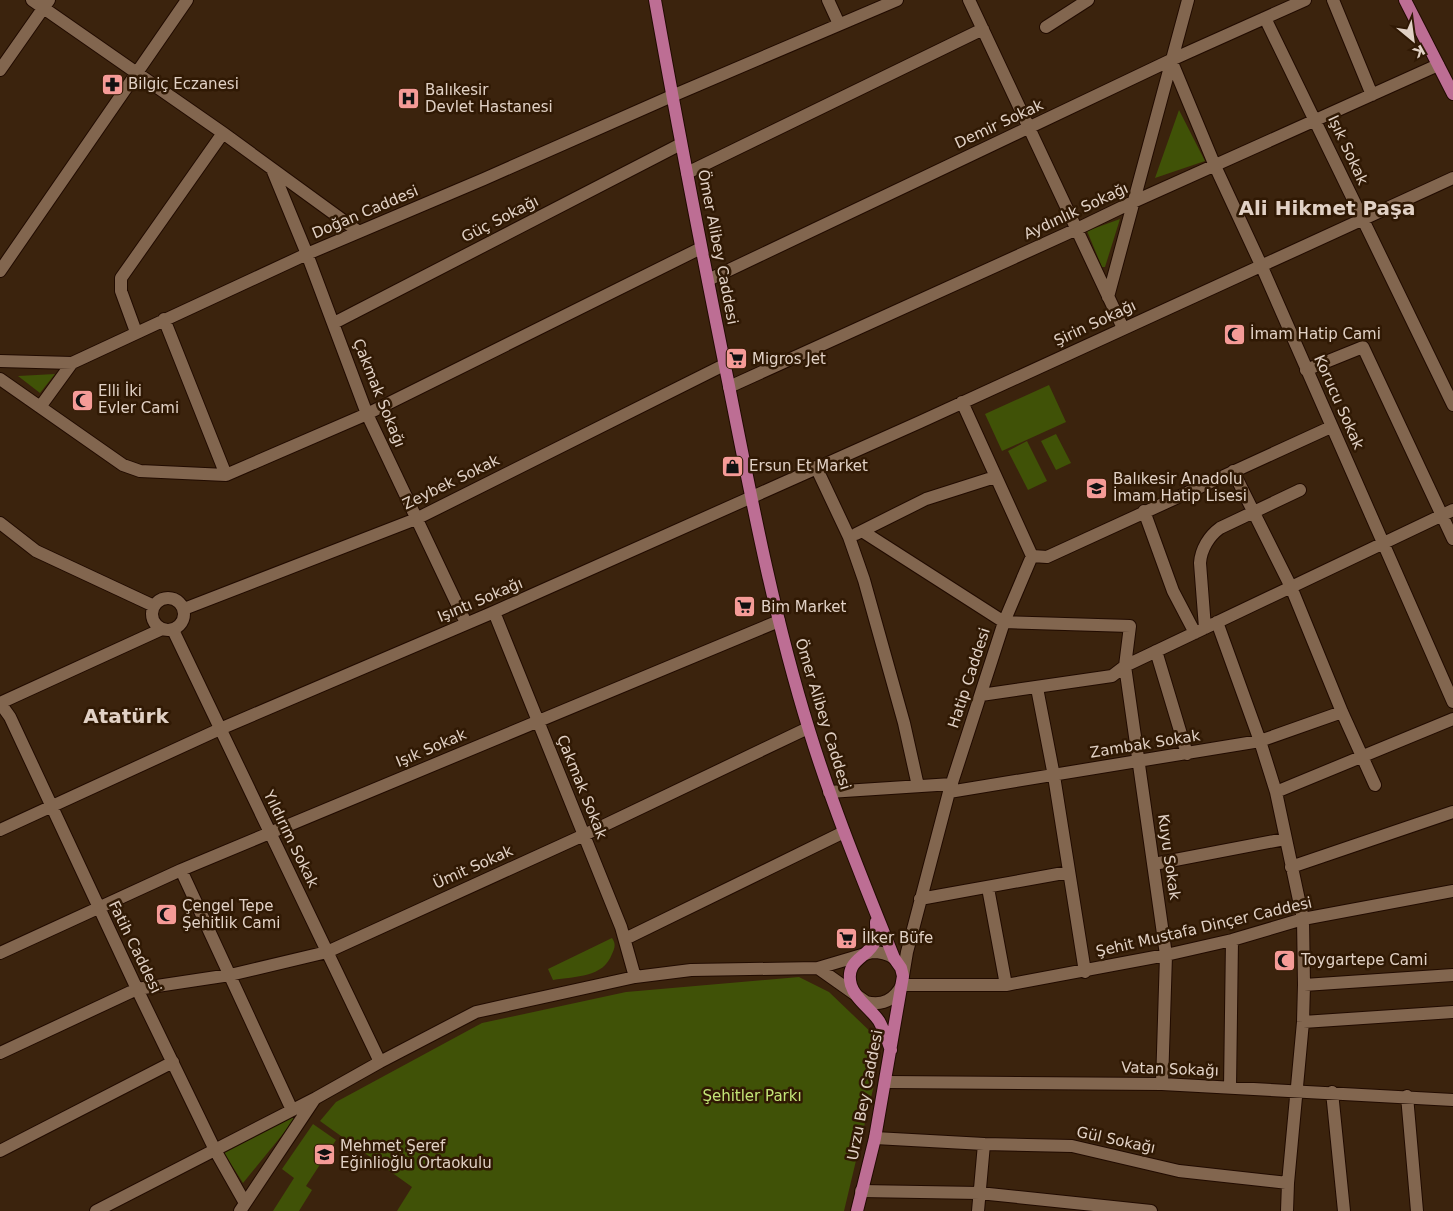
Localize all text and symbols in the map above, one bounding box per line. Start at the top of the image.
north arrow [1388,15,1438,65]
text: K [1410,42,1428,62]
pharmacy icon: Bilgiç Eczanesi [100,72,124,96]
place label: Bilgiç Eczanesi [128,75,239,93]
place label: Balıkesir Devlet Hastanesi [425,81,553,116]
hospital icon: Balıkesir Devlet Hastanesi [397,87,421,111]
street label: Demir Sokak [952,96,1046,152]
street label: Işık Sokak [1324,112,1372,188]
street label: Ömer Alibey Caddesi [694,168,743,326]
street label: Aydınlık Sokağı [1021,179,1131,243]
street label: Doğan Caddesi [309,182,421,242]
street label: Güç Sokağı [458,192,542,246]
district label: Ali Hikmet Paşa [1239,196,1416,220]
street label: Şirin Sokağı [1051,296,1139,350]
mosque icon: İmam Hatip Cami [1222,322,1246,346]
place label: İmam Hatip Cami [1250,324,1381,343]
street label: Çakmak Sokağı [349,336,409,450]
supermarket icon: Migros Jet [724,347,748,371]
place label: Migros Jet [752,350,826,368]
street label: Korucu Sokak [1310,352,1368,452]
place label: Elli İki Evler Cami [98,381,179,417]
mosque icon: Elli İki Evler Cami [70,388,94,412]
street label: Zeybek Sokak [400,451,503,513]
shop icon: Ersun Et Market [721,454,745,478]
place label: Ersun Et Market [749,457,868,475]
place label: Balıkesir Anadolu İmam Hatip Lisesi [1113,470,1247,505]
school or university icon: Balıkesir Anadolu İmam Hatip Lisesi [1085,476,1109,500]
street label: Işıntı Sokağı [435,574,525,626]
supermarket icon: Bim Market [733,595,757,619]
place label: Bim Market [761,598,847,616]
street label: Hatip Caddesi [944,625,994,731]
street label: Ömer Alibey Caddesi [791,636,856,792]
district label: Atatürk [83,704,169,728]
street label: Işık Sokak [393,725,469,771]
street label: Zambak Sokak [1089,726,1202,762]
street label: Çakmak Sokak [553,732,611,842]
street label: Yıldırım Sokak [259,787,322,891]
street label: Kuyu Sokak [1154,813,1184,902]
street label: Ümit Sokak [430,840,516,893]
street label: Şehit Mustafa Dinçer Caddesi [1094,893,1314,961]
place label: Çengel Tepe Şehitlik Cami [182,897,281,932]
street label: Fatih Caddesi [105,898,165,996]
mosque icon: Çengel Tepe Şehitlik Cami [154,903,178,927]
supermarket icon: İlker Büfe [834,926,858,950]
place label: İlker Büfe [862,928,933,947]
mosque icon: Toygartepe Cami [1273,948,1297,972]
place label: Toygartepe Cami [1300,951,1428,969]
street label: Urzu Bey Caddesi [844,1028,886,1162]
street label: Vatan Sokağı [1121,1058,1219,1080]
park label: Şehitler Parkı [702,1087,802,1105]
street label: Gül Sokağı [1075,1123,1157,1157]
place label: Mehmet Şeref Eğinlioğlu Ortaokulu [340,1137,492,1172]
school or university icon: Mehmet Şeref Eğinlioğlu Ortaokulu [312,1143,336,1167]

